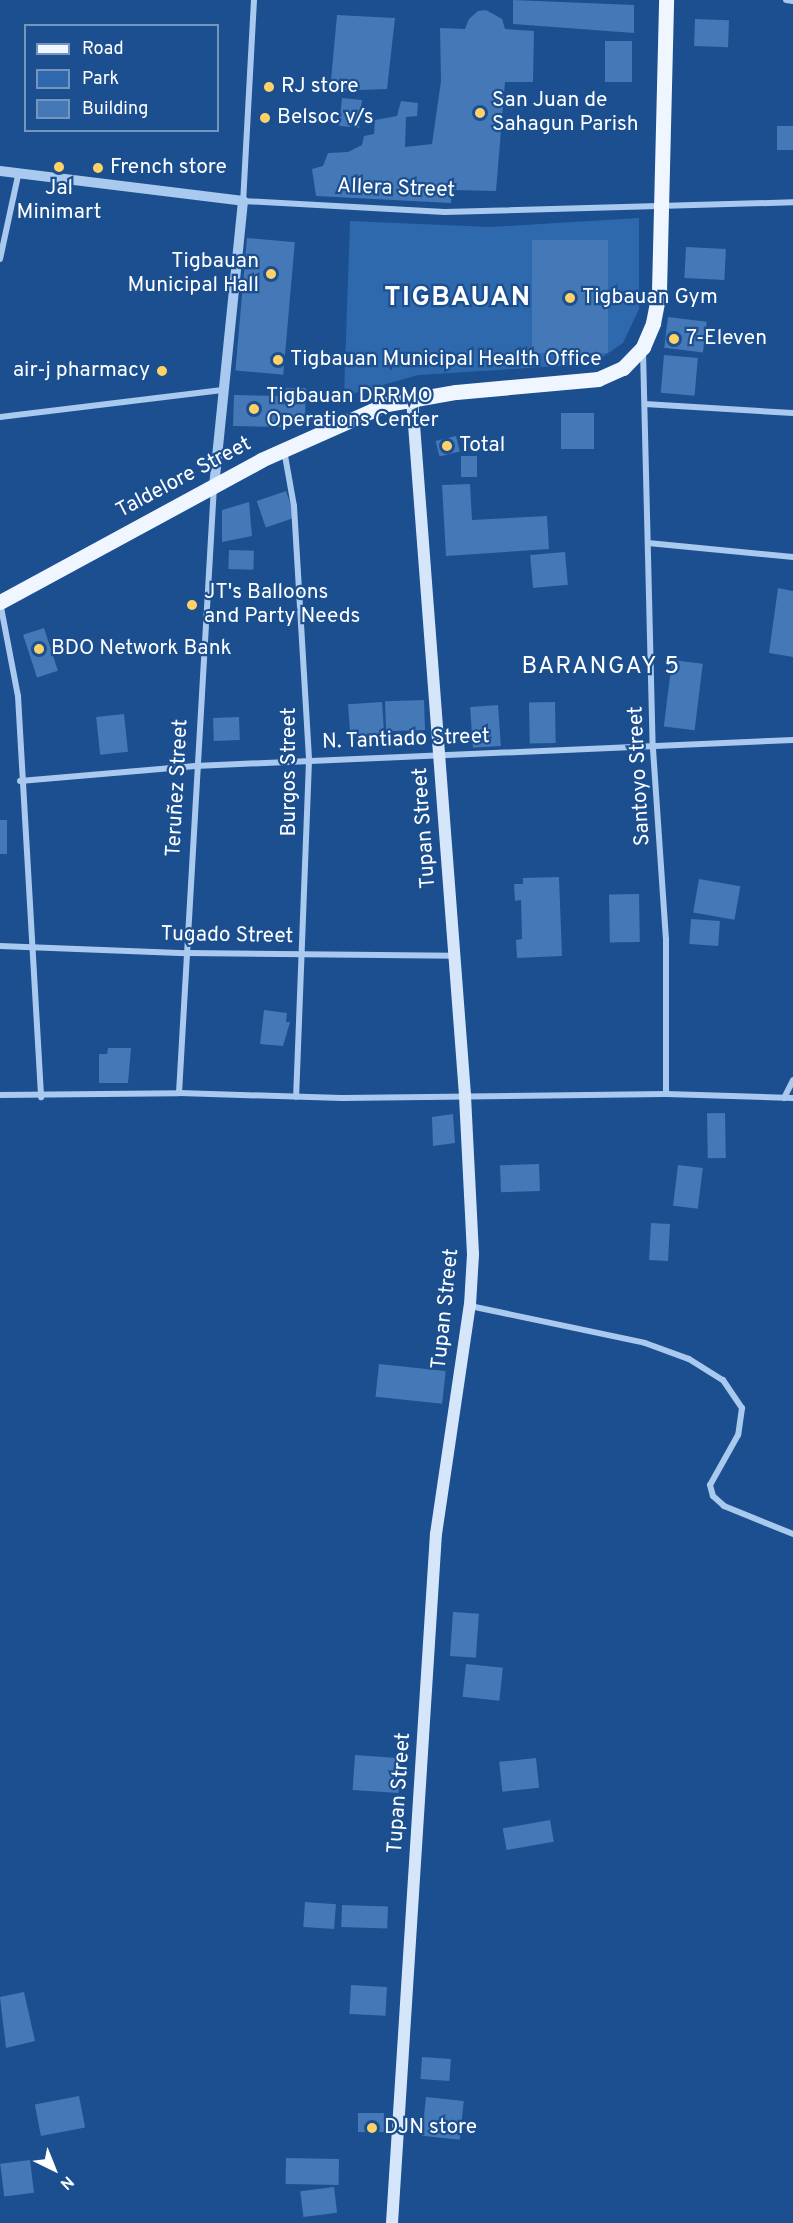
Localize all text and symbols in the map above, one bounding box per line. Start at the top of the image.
legend [24,24,219,132]
text: Road [82,38,124,61]
text: Park [82,68,119,91]
place label: RJ store [281,74,359,100]
marker: RJ store [262,80,276,94]
place label: San Juan de Sahagun Parish [492,88,639,138]
text: Building [82,98,148,121]
place label: Belsoc v/s [277,105,374,131]
marker: San Juan de Sahagun Parish [473,106,487,120]
marker: Belsoc v/s [258,111,272,125]
place label: French store [110,155,227,181]
marker: Jal Minimart [52,160,66,174]
marker: French store [91,161,105,175]
street label: Allera Street [336,174,456,204]
place label: Jal Minimart [16,176,102,226]
place label: Tigbauan Municipal Hall [127,249,259,299]
marker: Tigbauan Municipal Hall [264,267,278,281]
district label: TIGBAUAN [384,283,532,315]
place label: Tigbauan Gym [582,285,718,311]
marker: Tigbauan Gym [563,291,577,305]
place label: 7-Eleven [686,326,767,352]
marker: 7-Eleven [667,332,681,346]
place label: Tigbauan Municipal Health Office [290,347,602,373]
marker: Tigbauan Municipal Health Office [271,353,285,367]
place label: air-j pharmacy [13,358,150,384]
marker: air-j pharmacy [155,364,169,378]
place label: Tigbauan DRRMO Operations Center [266,384,439,434]
marker: Tigbauan DRRMO Operations Center [247,402,261,416]
street label: Taldelore Street [112,432,256,524]
place label: Total [459,433,505,459]
marker: Total [440,439,454,453]
place label: JT's Balloons and Party Needs [204,580,360,630]
marker: JT's Balloons and Party Needs [185,598,199,612]
place label: BDO Network Bank [51,636,232,662]
marker: BDO Network Bank [32,642,46,656]
district label: BARANGAY 5 [521,654,681,682]
street label: Santoyo Street [624,705,656,847]
street label: Burgos Street [277,707,303,837]
street label: Teruñez Street [162,718,194,858]
street label: N. Tantiado Street [321,724,491,756]
street label: Tupan Street [408,767,442,889]
street label: Tugado Street [160,922,294,950]
street label: Tupan Street [427,1247,465,1371]
street label: Tupan Street [383,1732,417,1854]
place label: DJN store [384,2115,477,2141]
marker: DJN store [365,2121,379,2135]
north arrow [24,2139,84,2199]
text: N [55,2171,77,2193]

